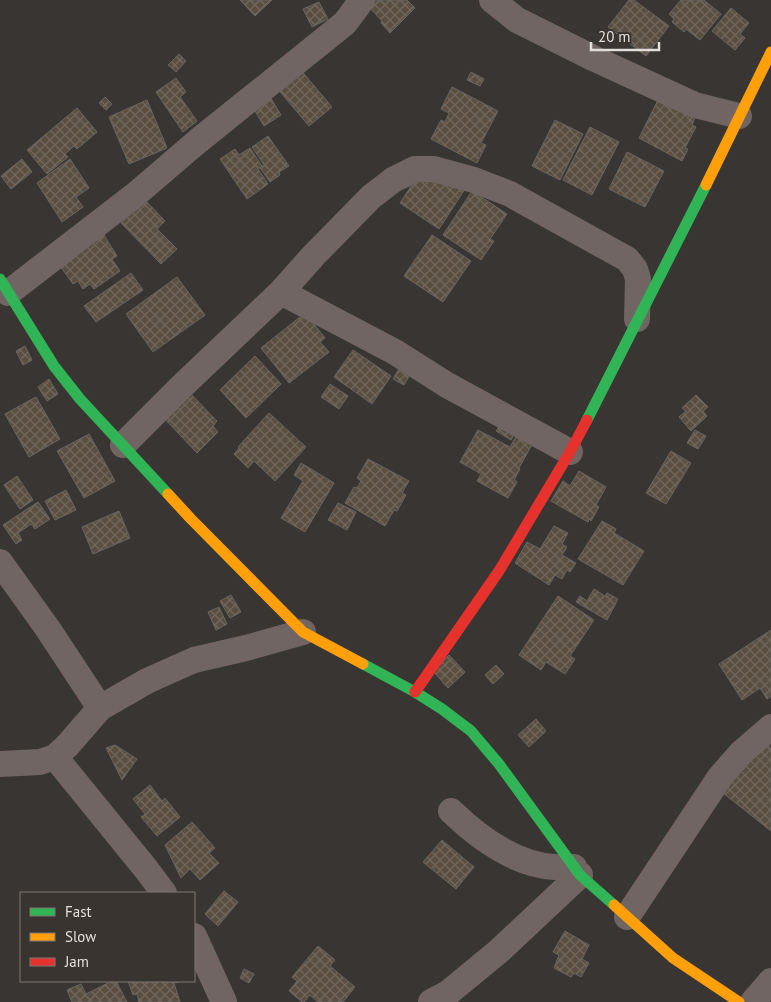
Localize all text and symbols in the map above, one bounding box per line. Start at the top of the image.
scale bar [591,20,658,52]
text: 20 m [598,27,631,46]
legend [20,892,195,982]
text: Fast [65,902,92,921]
text: Slow [65,927,96,946]
text: Jam [64,952,89,971]

